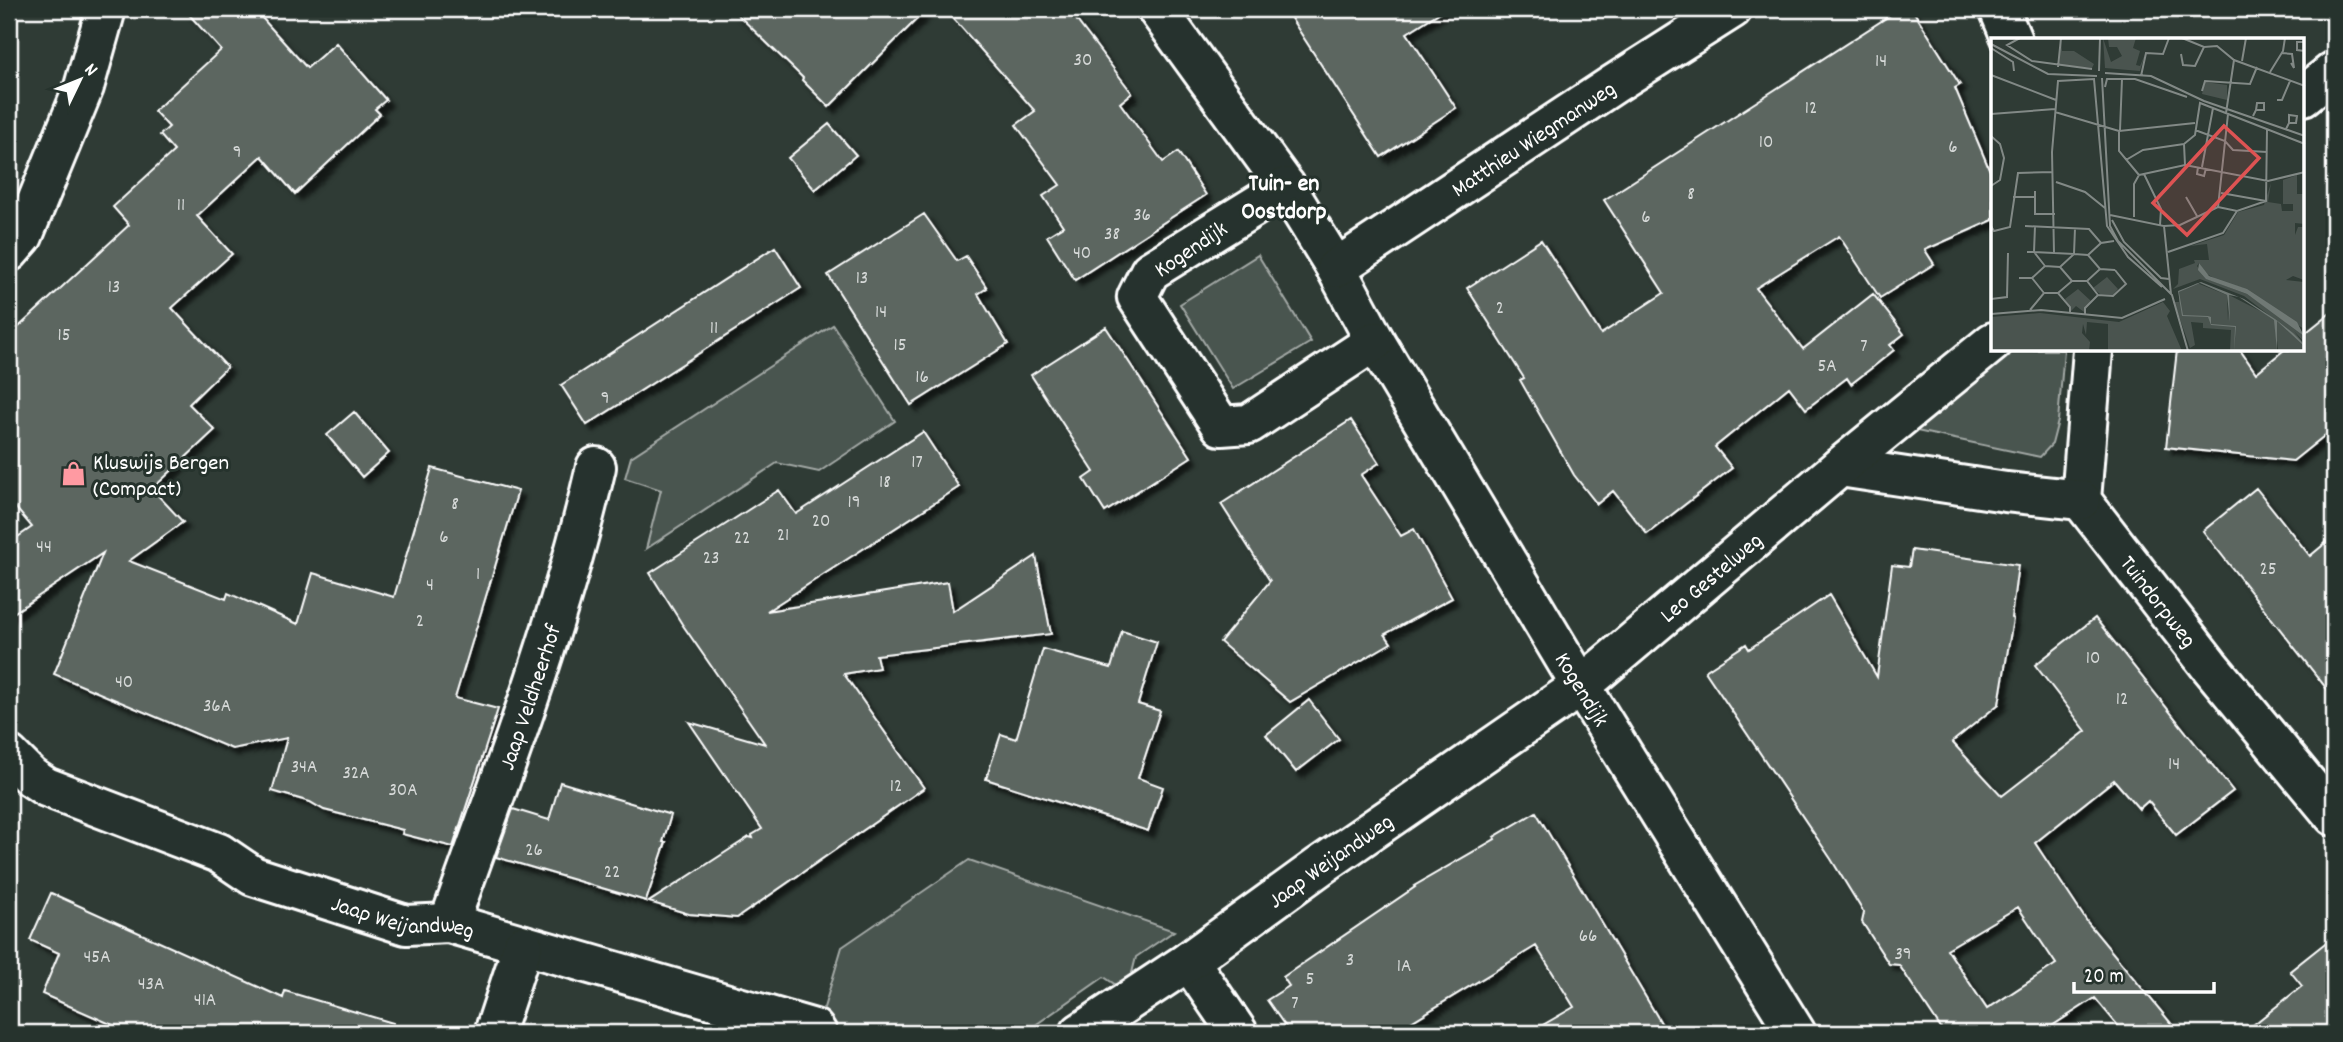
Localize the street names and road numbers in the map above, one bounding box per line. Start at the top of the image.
street label: Matthieu Wiegmanweg [1446,74,1624,207]
street label: Kogendijk [1149,214,1235,288]
street label: Leo Gestelweg [1654,526,1771,632]
street label: Tuindorpweg [2110,550,2203,656]
street label: Jaap Veldheerhof [492,620,572,775]
street label: Kogendijk [1544,647,1615,734]
street label: Jaap Weijandweg [1262,807,1401,918]
street label: Jaap Weijandweg [326,889,478,950]

